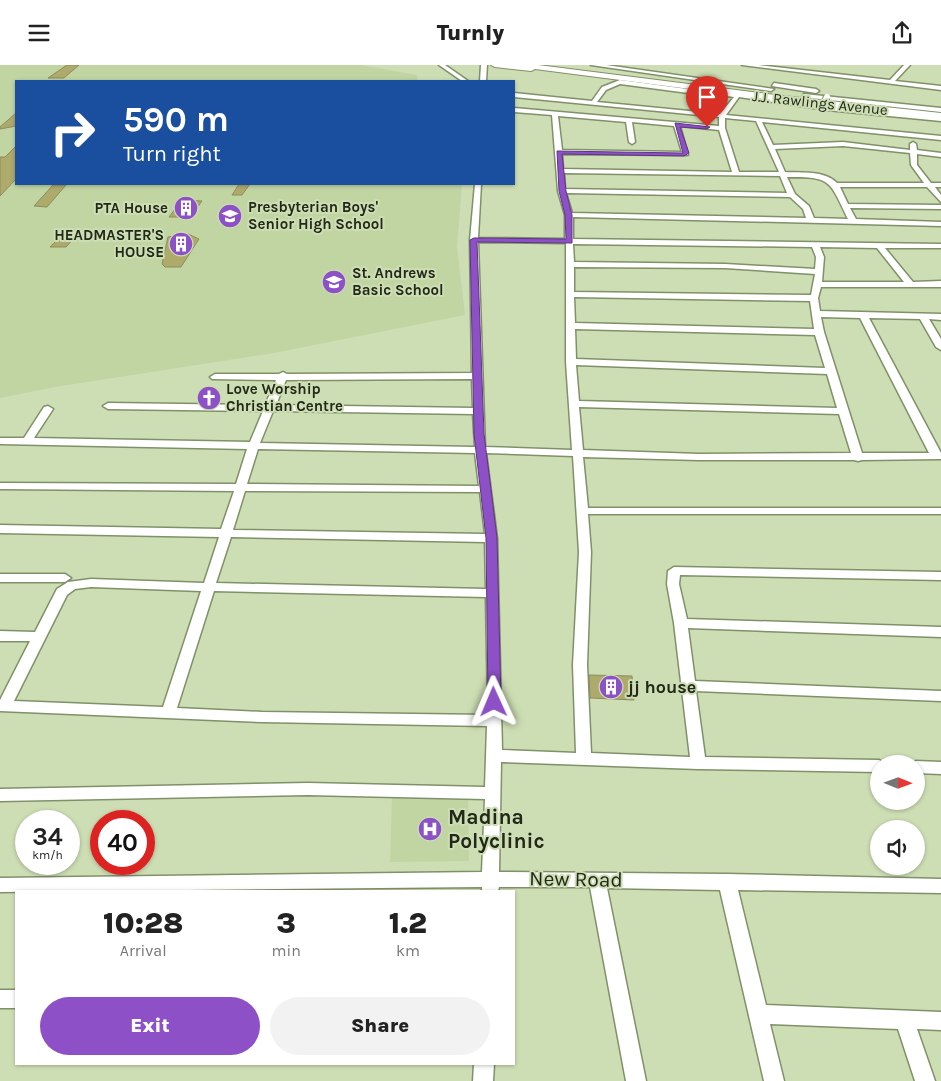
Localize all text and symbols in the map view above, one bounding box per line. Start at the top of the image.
icon: menu [25,19,53,47]
icon: share [888,19,916,47]
text: Turnly [437,20,504,46]
pin [686,76,728,127]
icon: arrive [693,83,721,111]
street label: J.J. Rawlings Avenue [751,87,889,119]
text: 590 m [123,99,229,140]
icon: right [40,100,105,165]
text: Turn right [123,141,221,167]
building icon: PTA House [173,195,199,221]
place label: Presbyterian Boys' Senior High School [248,198,384,233]
place label: PTA House [94,199,168,217]
school or university icon: Presbyterian Boys' Senior High School [217,203,243,229]
place label: HEADMASTER'S HOUSE [54,226,164,261]
building icon: HEADMASTER'S HOUSE [168,231,194,257]
place label: St. Andrews Basic School [352,264,443,299]
school or university icon: St. Andrews Basic School [321,269,347,295]
place label: Love Worship Christian Centre [226,380,343,415]
church icon: Love Worship Christian Centre [196,385,222,411]
building icon: jj house [598,674,624,700]
position arrow [467,675,519,727]
place label: jj house [626,676,696,698]
north arrow [870,755,925,810]
map controls [870,755,925,875]
place label: Madina Polyclinic [448,805,545,853]
speed limit sign: 40 [90,810,155,875]
hospital icon: Madina Polyclinic [417,816,443,842]
button: sound [870,820,925,875]
text: 34 [32,822,63,851]
text: km/h [32,848,63,862]
street label: New Road [529,866,623,892]
text: 10:28 [103,905,183,941]
text: 3 [276,905,296,941]
text: 1.2 [389,905,427,941]
text: Arrival [120,941,167,960]
text: min [271,941,301,960]
text: km [396,941,420,960]
button: Exit [40,997,260,1055]
button: Share [270,997,490,1055]

